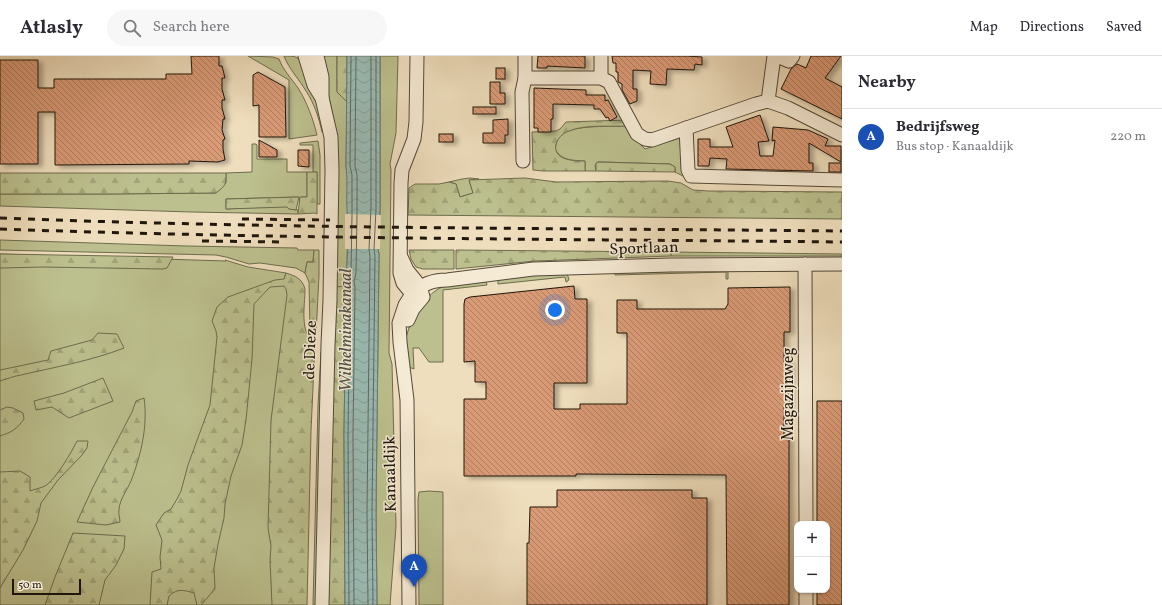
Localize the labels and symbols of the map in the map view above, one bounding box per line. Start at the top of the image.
street label: Sportlaan [609,237,679,261]
water label: Wilhelminakanaal [335,268,358,392]
your location [545,300,565,320]
street label: de Dieze [299,320,323,380]
street label: Magazijnweg [778,347,800,441]
street label: Kanaaldijk [379,436,403,512]
pin: A [401,554,427,587]
scale bar [12,577,81,596]

